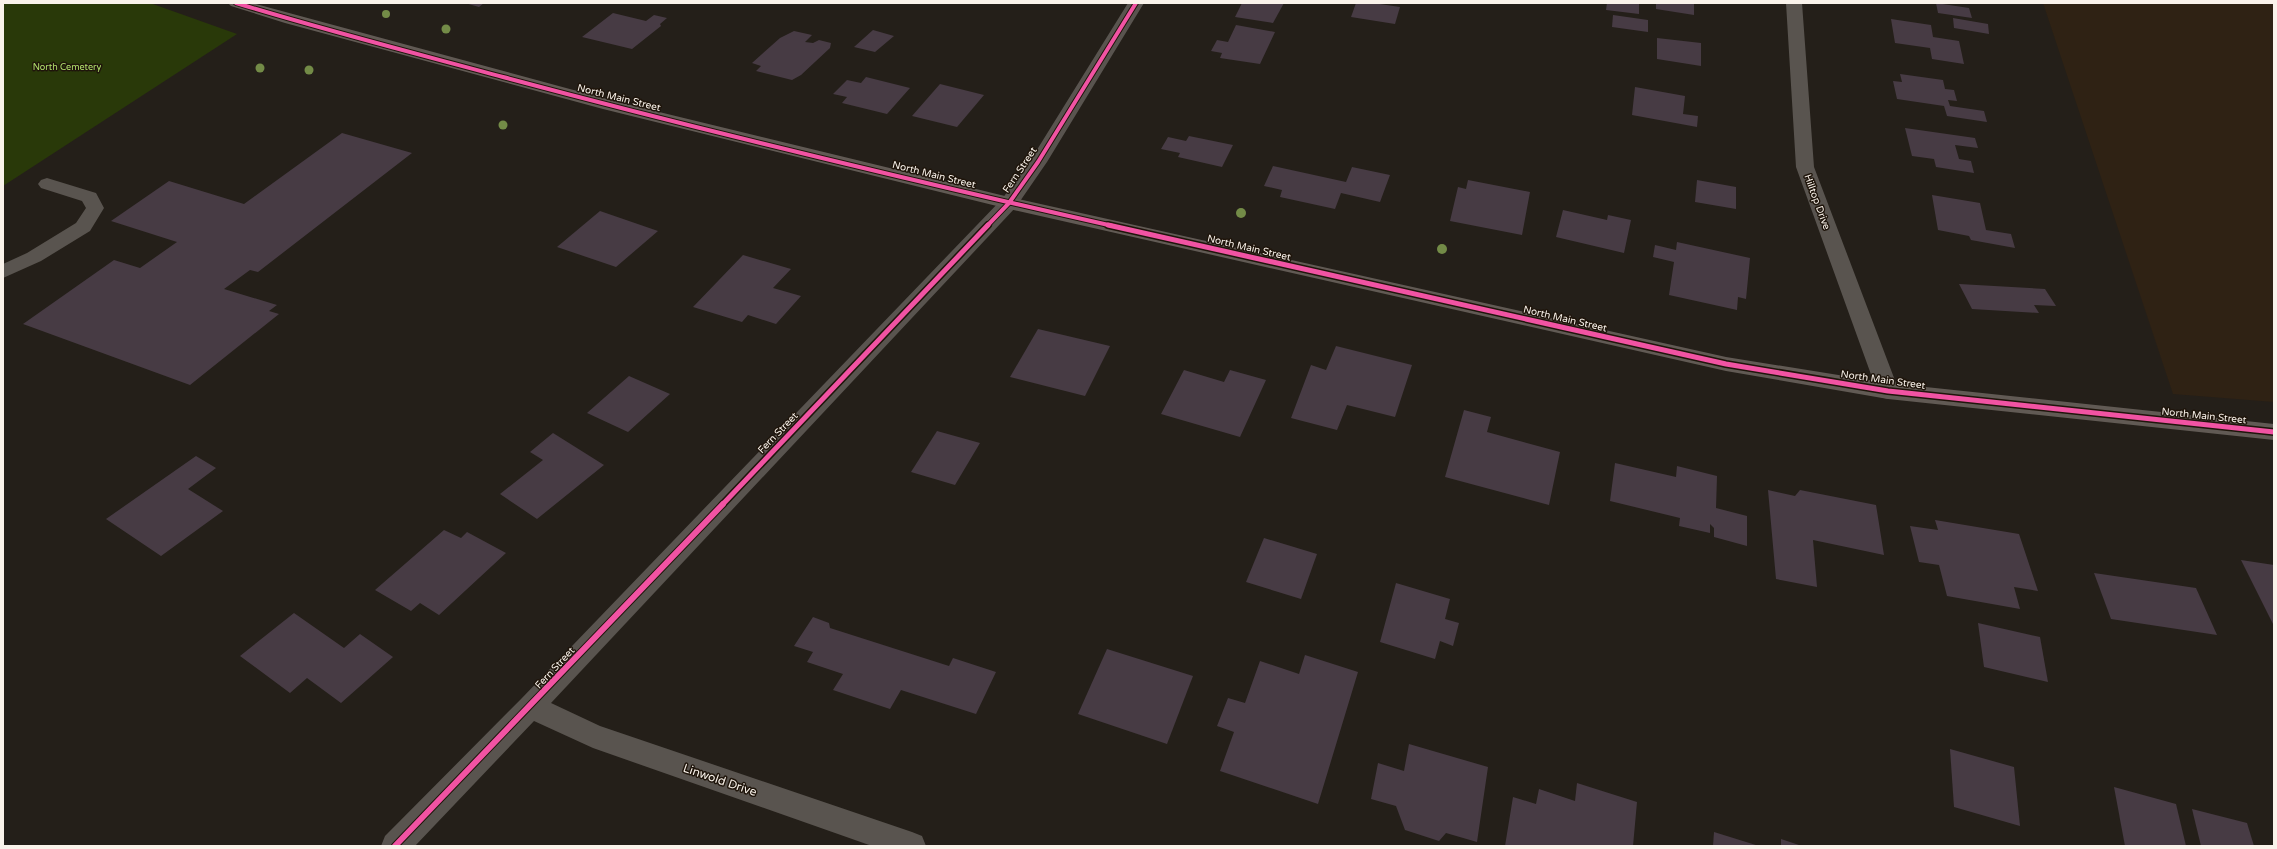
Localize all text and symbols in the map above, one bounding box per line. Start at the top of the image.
park label: North Cemetery [33,62,101,73]
street label: North Main Street [576,82,662,114]
street label: Fern Street [1000,145,1040,195]
street label: North Main Street [891,159,977,191]
street label: Hilltop Drive [1801,173,1833,232]
street label: North Main Street [1206,233,1292,263]
street label: North Main Street [1522,304,1608,334]
street label: North Main Street [1840,368,1926,392]
street label: North Main Street [2161,406,2247,426]
street label: Fern Street [755,410,801,456]
street label: Fern Street [533,645,577,691]
street label: Linwold Drive [681,761,759,799]

